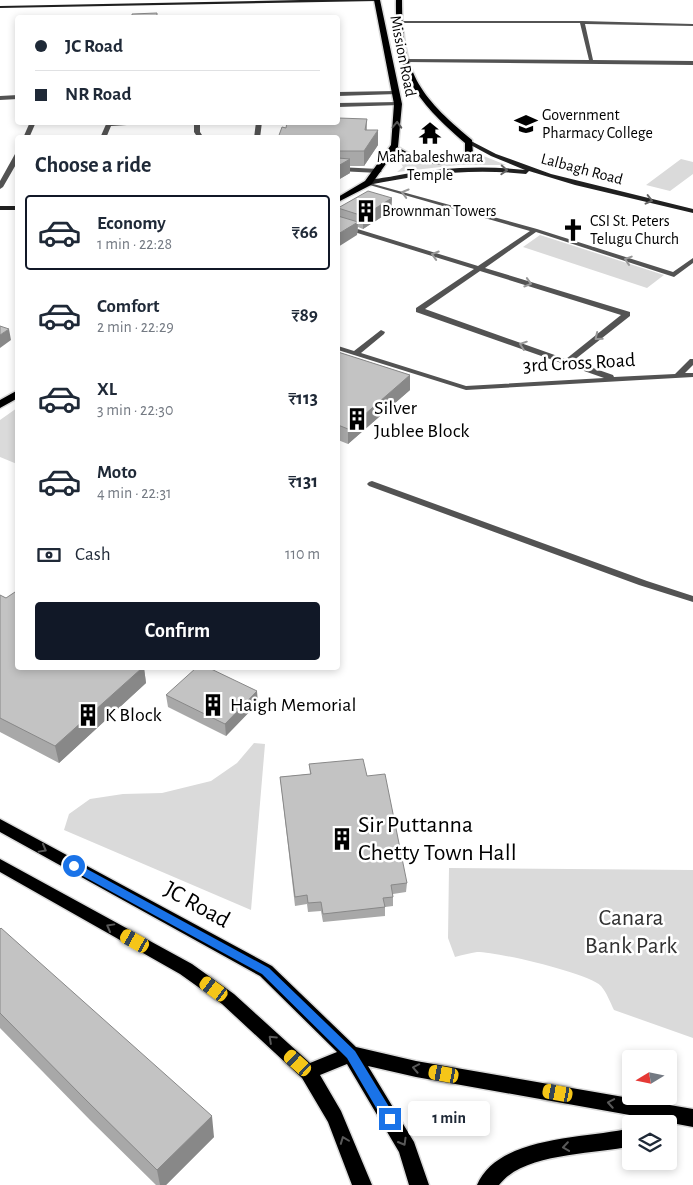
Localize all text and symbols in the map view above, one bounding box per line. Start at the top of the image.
street label: Mission Road [387,14,419,98]
text: JC Road [65,37,123,56]
text: NR Road [65,85,131,104]
place label: Government Pharmacy College [542,107,653,142]
school or university icon: Government Pharmacy College [513,111,539,137]
temple icon: Mahabaleshwara Temple [417,120,443,146]
one-way arrow [392,121,403,129]
place label: Mahabaleshwara Temple [377,149,483,183]
street label: Lalbagh Road [539,150,625,188]
text: Choose a ride [35,154,151,176]
one-way arrow [500,164,508,175]
one-way arrow [402,189,410,199]
one-way arrow [644,194,653,205]
building icon: Brownman Towers [353,198,379,224]
place label: Brownman Towers [382,203,497,219]
icon: car [37,210,82,255]
place label: CSI St. Peters Telugu Church [590,213,679,247]
text: Economy [97,214,166,233]
church icon: CSI St. Peters Telugu Church [560,217,586,243]
text: ₹66 [292,223,318,242]
text: 1 min · 22:28 [97,236,172,252]
one-way arrow [431,250,439,260]
one-way arrow [624,256,632,266]
one-way arrow [523,278,531,288]
icon: car [37,293,82,338]
text: Comfort [97,297,159,316]
text: ₹89 [291,306,318,325]
text: 2 min · 22:29 [97,319,174,335]
one-way arrow [595,332,604,340]
one-way arrow [519,341,528,351]
street label: 3rd Cross Road [522,350,636,376]
icon: car [37,376,82,421]
text: XL [97,380,117,399]
text: ₹113 [288,389,318,408]
place label: Silver Jublee Block [374,398,469,441]
text: 3 min · 22:30 [97,402,173,418]
building icon: Silver Jublee Block [344,406,370,432]
icon: car [37,459,82,504]
text: Moto [97,463,137,482]
text: ₹131 [288,472,318,491]
text: 4 min · 22:31 [97,485,172,501]
icon: cash [35,541,63,569]
text: Cash [75,545,111,564]
text: 110 m [285,546,320,562]
button: Confirm [35,602,320,660]
building icon: Haigh Memorial [200,692,226,718]
place label: Haigh Memorial [230,695,357,715]
building icon: K Block [75,702,101,728]
place label: K Block [105,705,162,725]
place label: Sir Puttanna Chetty Town Hall [358,813,517,865]
building icon: Sir Puttanna Chetty Town Hall [329,826,355,852]
one-way arrow [37,843,46,853]
route start [63,855,85,877]
street label: JC Road [160,877,234,933]
park label: Canara Bank Park [585,906,677,958]
one-way arrow [107,923,116,933]
car [118,927,151,955]
car [197,974,230,1004]
one-way arrow [268,1036,277,1045]
car [281,1047,314,1079]
north arrow [622,1050,678,1105]
map controls [622,1050,677,1170]
one-way arrow [412,1064,421,1074]
car [427,1064,460,1084]
car [541,1083,574,1103]
one-way arrow [607,1098,615,1108]
callout: 1 min [408,1102,490,1136]
route end [379,1108,401,1130]
text: 1 min [432,1110,466,1126]
button: layers [622,1115,677,1170]
one-way arrow [340,1136,350,1144]
one-way arrow [396,1136,406,1145]
one-way arrow [562,1141,570,1152]

